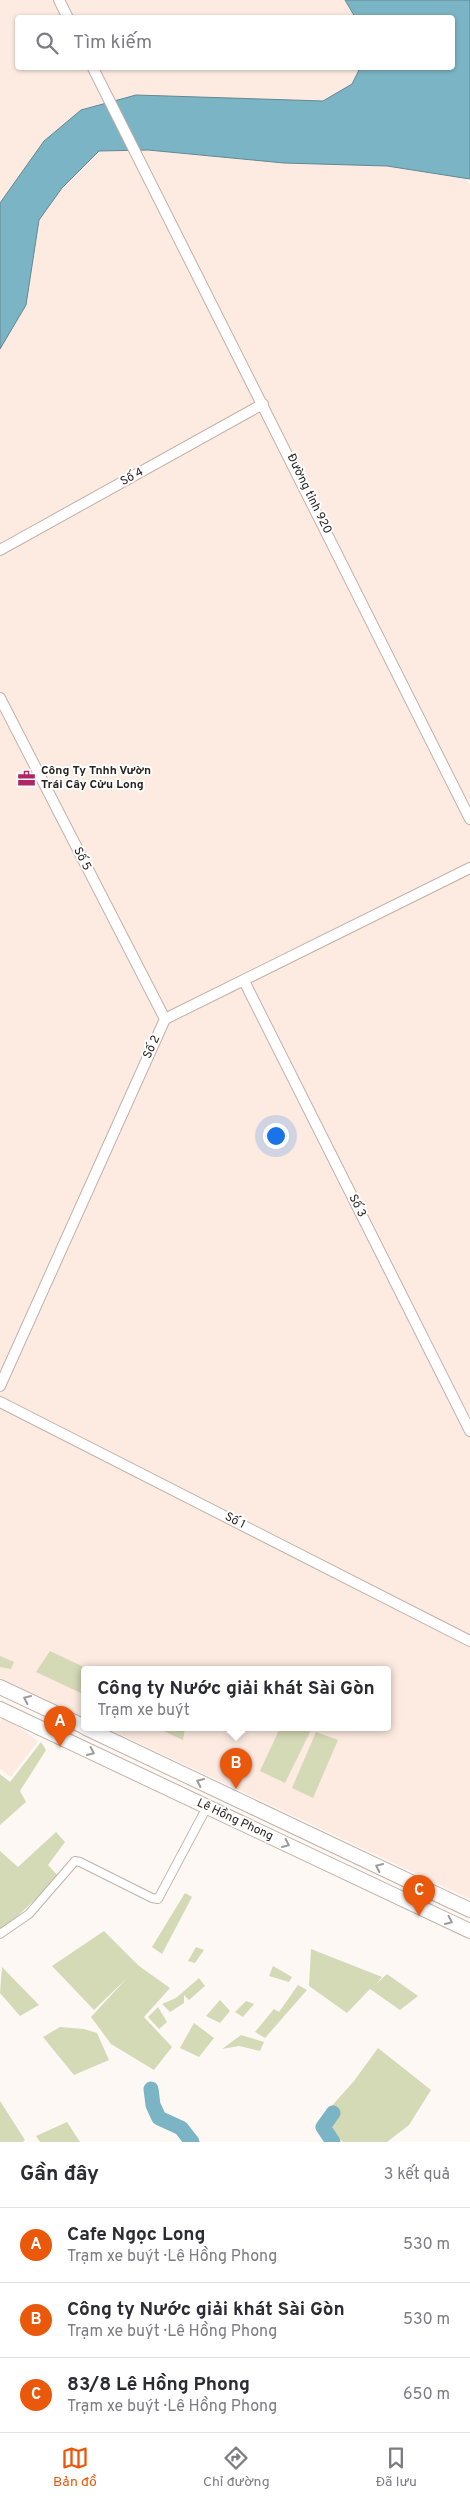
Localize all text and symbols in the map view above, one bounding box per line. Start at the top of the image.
search box [15,15,455,70]
icon: search [33,29,61,57]
text: Tìm kiếm [73,31,152,55]
street label: Đường tỉnh 920 [283,451,335,537]
street label: Số 4 [118,464,146,490]
place label: Công Ty Tnhh Vườn Trái Cây Cửu Long [41,763,151,793]
office icon: Công Ty Tnhh Vườn Trái Cây Cửu Long [17,768,37,788]
street label: Số 5 [69,845,95,873]
street label: Số 2 [140,1033,164,1061]
your location [263,1123,289,1149]
street label: Số 3 [344,1192,370,1220]
street label: Số 1 [222,1509,248,1533]
popup [81,1666,391,1731]
text: Công ty Nước giải khát Sài Gòn [97,1677,375,1701]
one-way arrow [23,1696,32,1706]
text: Trạm xe buýt [97,1701,190,1721]
pin: A [44,1706,76,1747]
one-way arrow [86,1746,95,1756]
pin: B [220,1748,252,1789]
one-way arrow [196,1778,205,1788]
street label: Lê Hồng Phong [194,1795,276,1845]
one-way arrow [281,1838,290,1848]
one-way arrow [375,1863,384,1873]
pin: C [403,1875,435,1916]
one-way arrow [444,1914,453,1925]
text: Gần đây [20,2161,99,2188]
text: 3 kết quả [384,2165,450,2185]
text: Cafe Ngọc Long [67,2223,206,2247]
text: A [30,2235,42,2255]
text: 530 m [403,2235,450,2255]
text: Trạm xe buýt · Lê Hồng Phong [67,2247,277,2267]
text: Công ty Nước giải khát Sài Gòn [67,2298,345,2322]
text: B [30,2310,42,2330]
text: 530 m [403,2310,450,2330]
text: Trạm xe buýt · Lê Hồng Phong [67,2322,277,2342]
text: 83/8 Lê Hồng Phong [67,2373,250,2397]
text: C [31,2385,41,2405]
text: 650 m [403,2385,450,2405]
text: Trạm xe buýt · Lê Hồng Phong [67,2397,277,2417]
tab: Bản đồ [53,2444,97,2491]
tab: Chỉ đường [203,2444,270,2491]
tab: Đã lưu [376,2444,417,2491]

